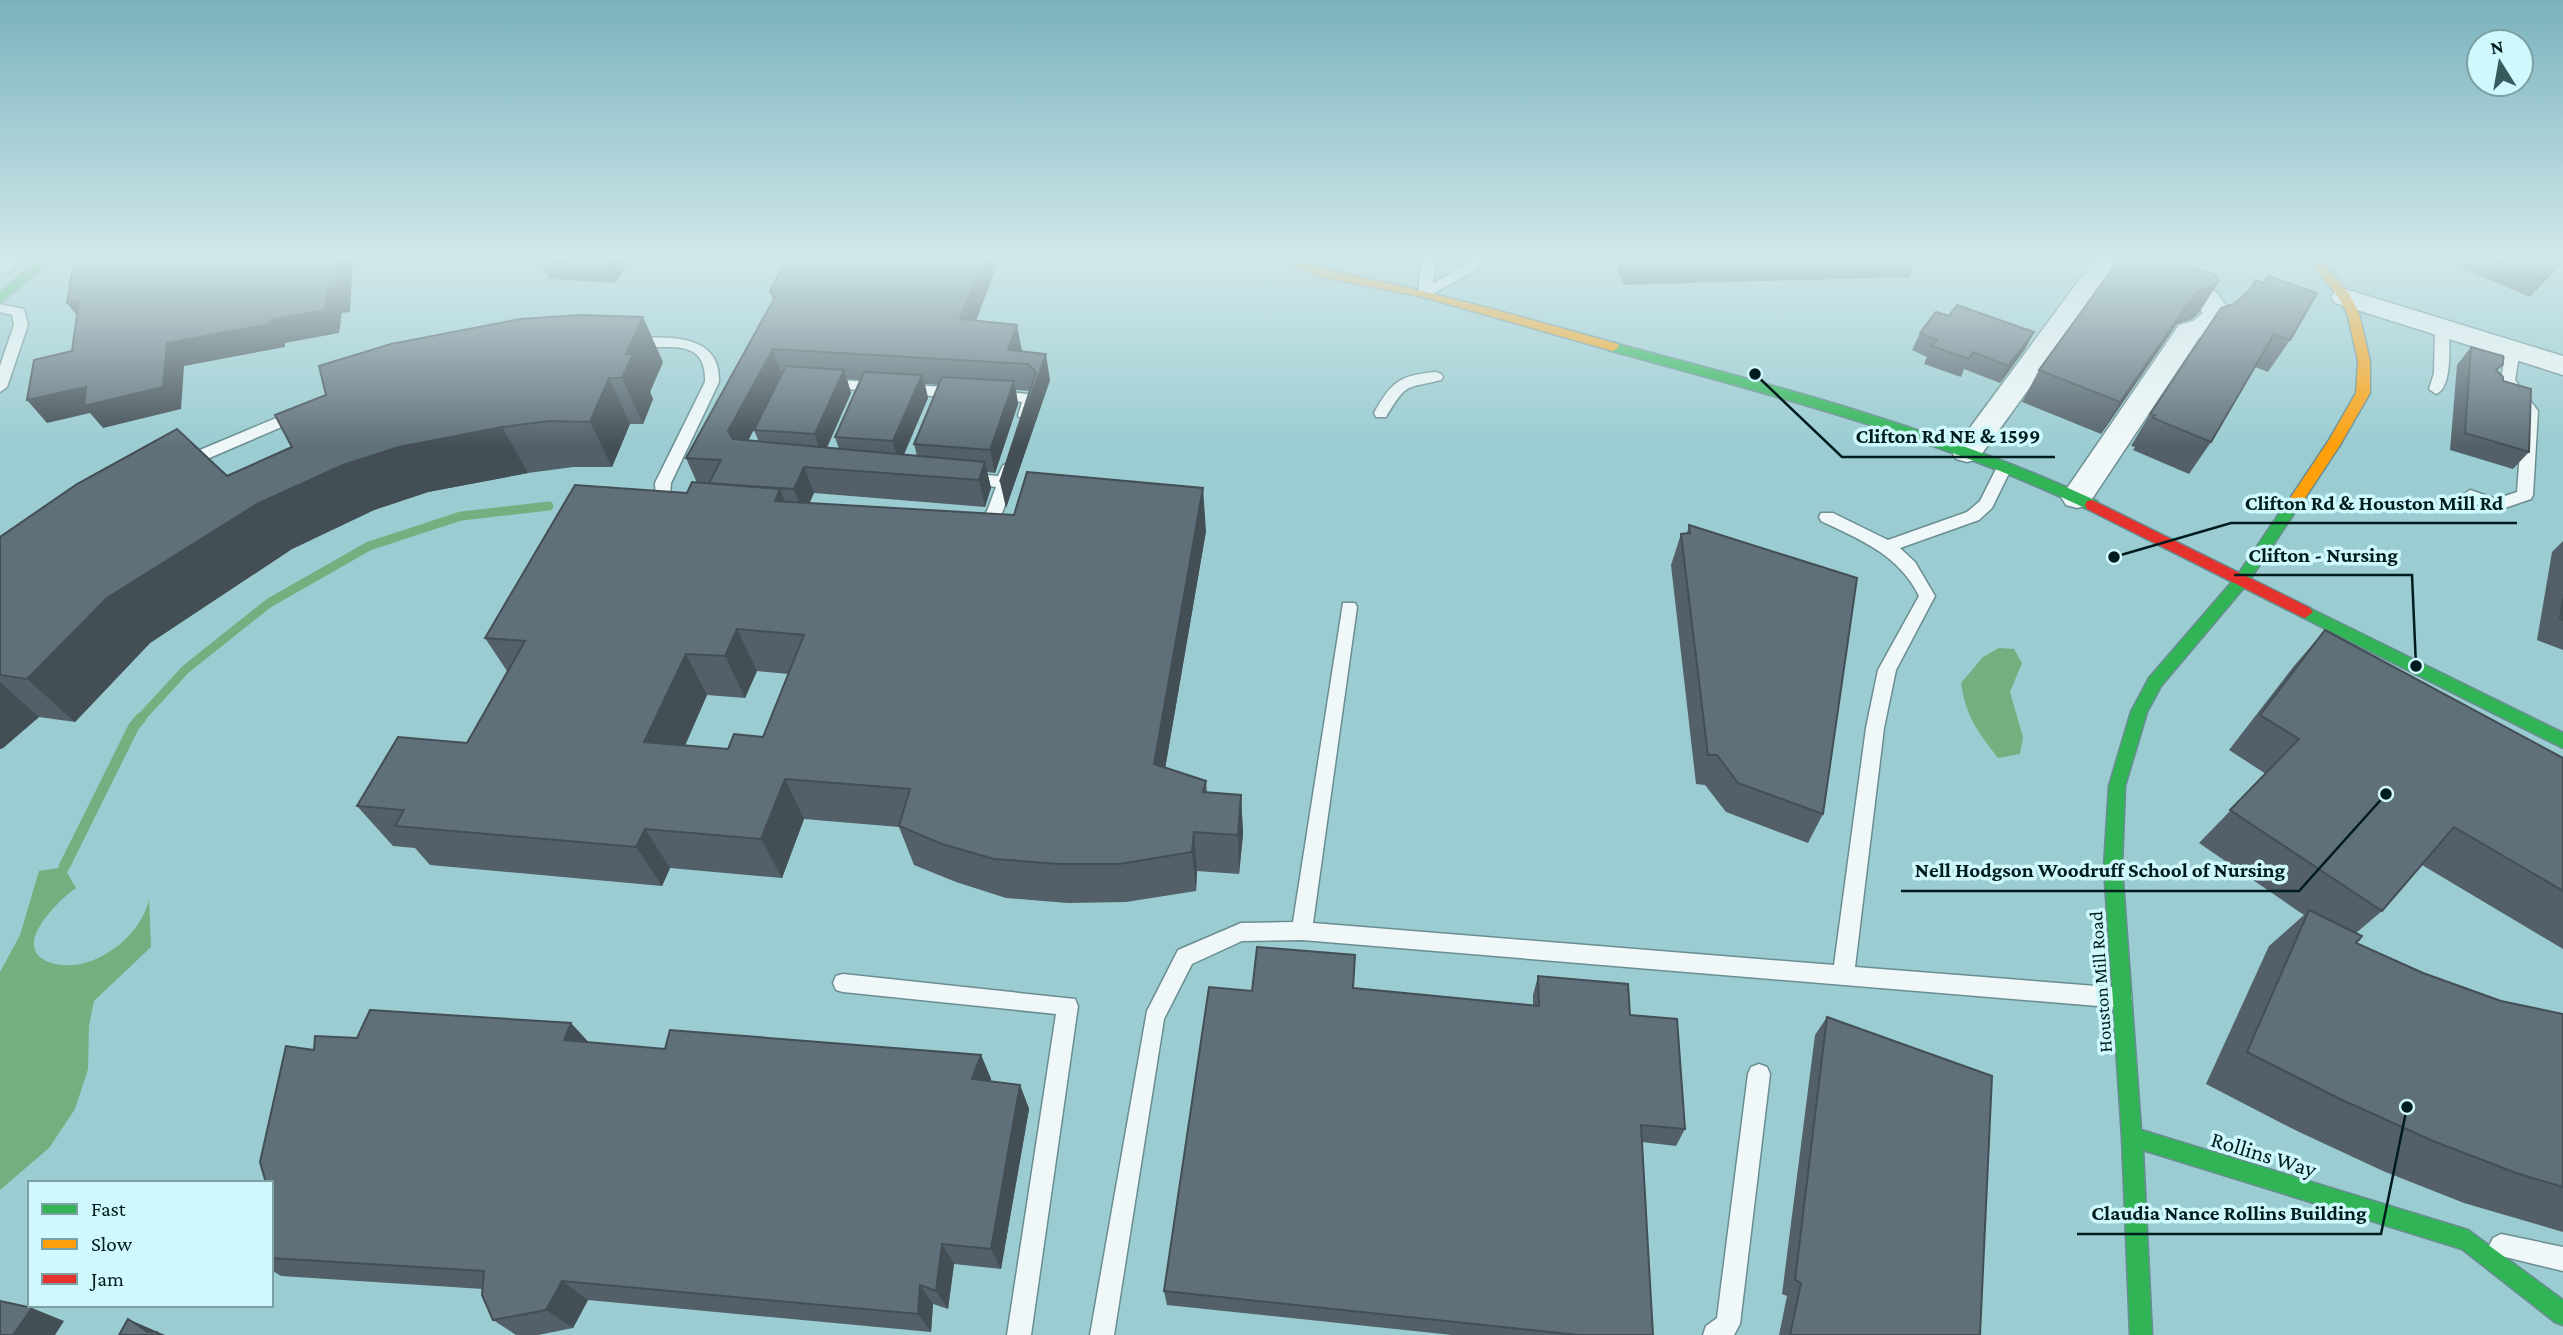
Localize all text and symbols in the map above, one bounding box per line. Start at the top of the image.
north arrow [2465,28,2535,98]
text: N [2488,35,2505,58]
callout: Clifton Rd NE & 1599 [1842,415,2055,457]
text: Clifton Rd NE & 1599 [1855,424,2041,448]
callout: Clifton Rd & Houston Mill Rd [2231,481,2517,523]
text: Clifton Rd & Houston Mill Rd [2245,491,2504,515]
callout: Clifton - Nursing [2234,533,2412,575]
text: Clifton - Nursing [2248,543,2398,567]
callout: Nell Hodgson Woodruff School of Nursing [1901,849,2299,891]
text: Nell Hodgson Woodruff School of Nursing [1915,858,2286,882]
street label: Houston Mill Road [2085,911,2116,1053]
street label: Rollins Way [2208,1126,2320,1182]
legend [28,1181,273,1307]
callout: Claudia Nance Rollins Building [2077,1192,2381,1234]
text: Fast [91,1197,127,1221]
text: Claudia Nance Rollins Building [2091,1201,2367,1225]
text: Slow [91,1232,133,1256]
text: Jam [89,1267,124,1291]

